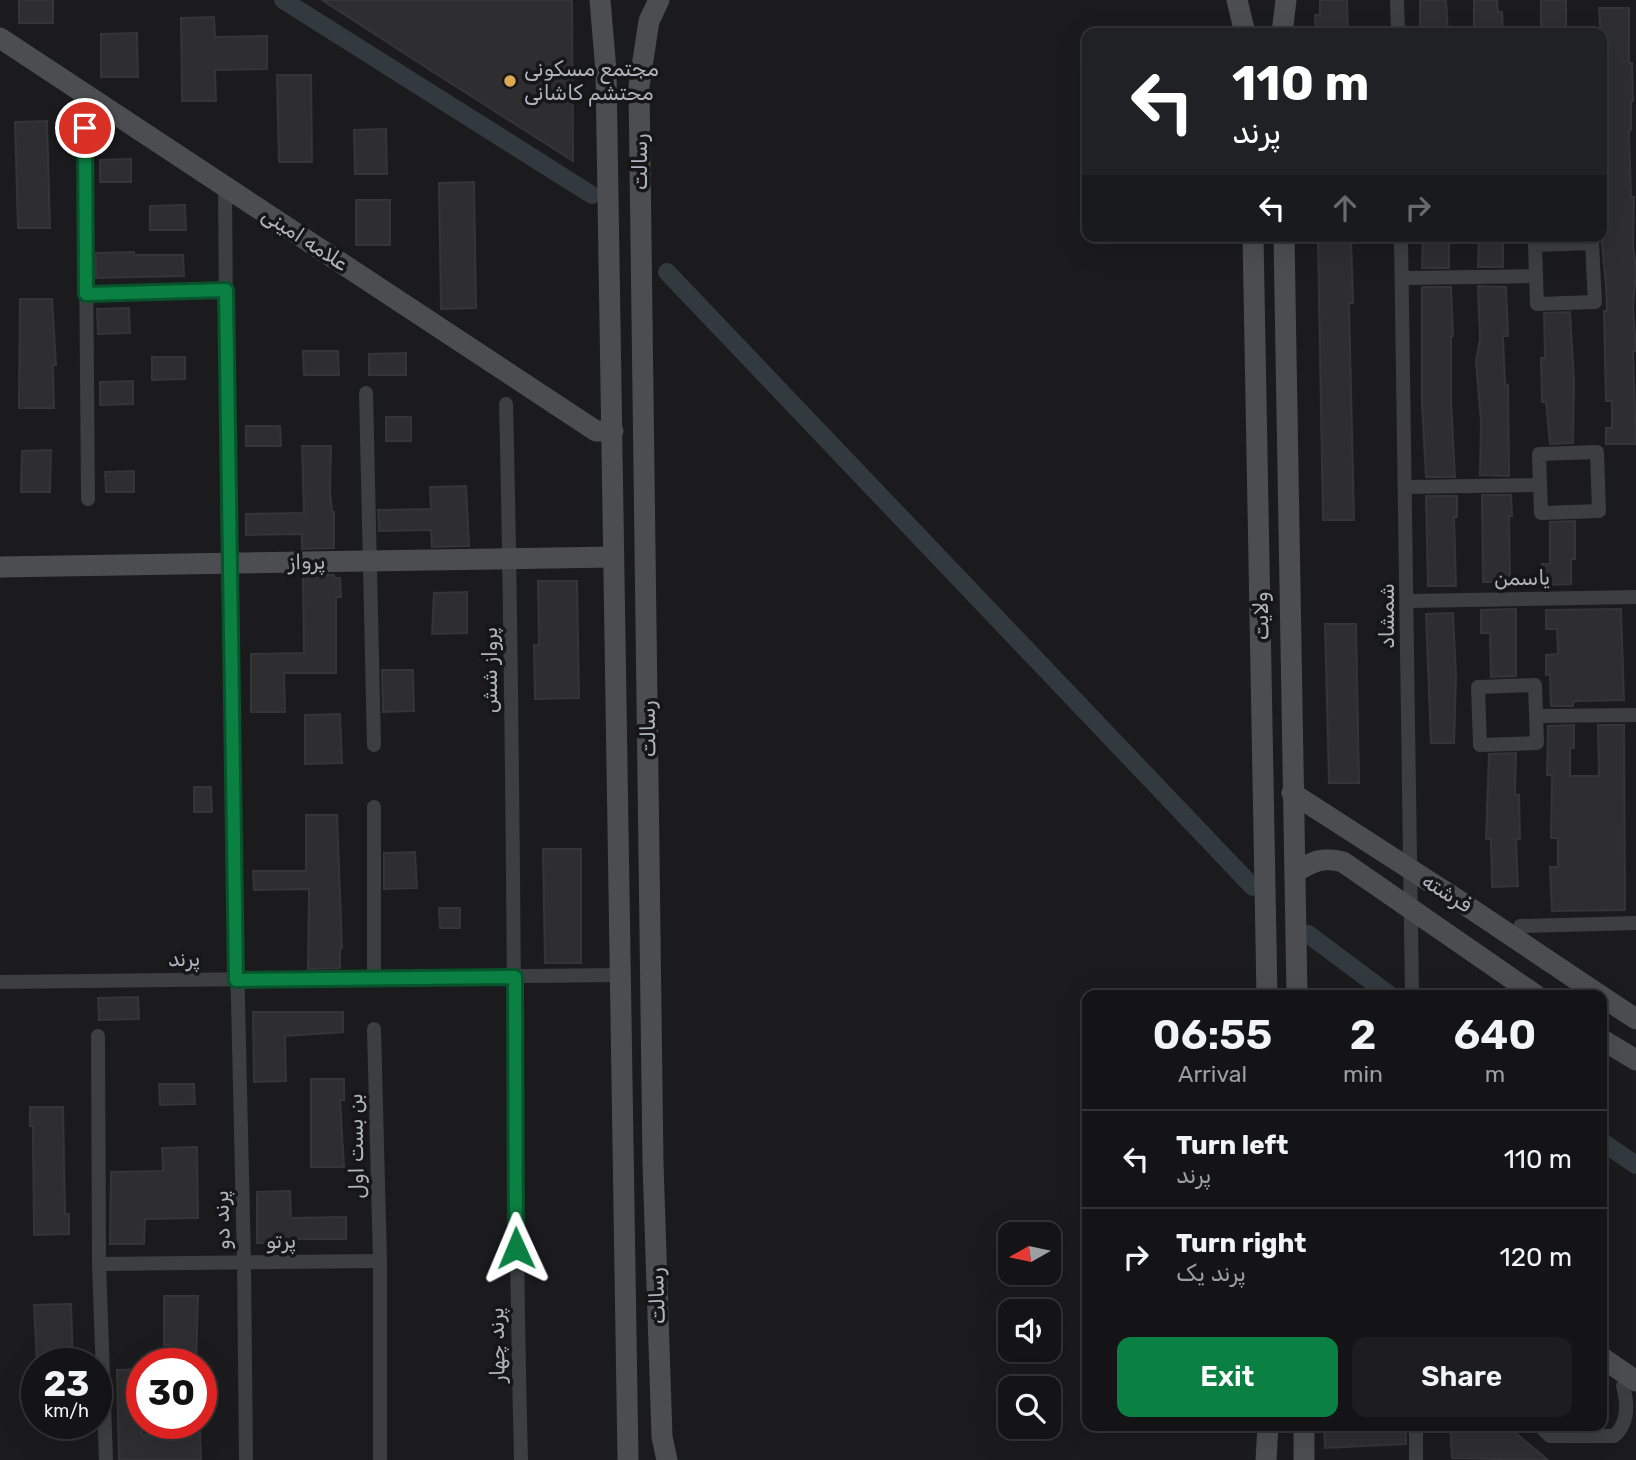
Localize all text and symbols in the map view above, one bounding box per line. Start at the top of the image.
text: 110 m [1232,54,1369,112]
place label: مجتمع مسکونی محتشم کاشانی [524,56,659,107]
icon: left [1117,56,1208,147]
marker: مجتمع مسکونی محتشم کاشانی [502,73,518,89]
pin [55,98,115,158]
icon: arrive [66,109,104,147]
text: پرند [1232,113,1281,151]
street label: رسالت [627,134,652,190]
icon: left [1253,189,1291,227]
icon: ahead [1326,189,1364,227]
icon: right [1399,189,1437,227]
street label: علامه امینی [257,201,353,276]
street label: پرواز [286,549,326,576]
street label: یاسمن [1494,565,1550,590]
street label: شمشاد [1374,583,1399,649]
street label: ولایت [1248,591,1274,641]
street label: پرواز شش [477,627,504,713]
street label: رسالت [635,700,660,758]
street label: فرشته [1418,868,1477,917]
street label: پرند [168,946,200,973]
text: 06:55 [1153,1010,1272,1060]
text: 2 [1350,1010,1376,1060]
text: 640 [1454,1010,1536,1060]
text: Arrival [1178,1060,1247,1088]
text: min [1343,1060,1383,1088]
text: m [1485,1060,1505,1088]
street label: بن بست اول [342,1093,370,1199]
text: Turn left [1176,1130,1288,1161]
icon: left [1117,1140,1155,1178]
text: 110 m [1504,1144,1572,1175]
text: پرند [1176,1161,1212,1189]
street label: پرند دو [208,1190,237,1250]
position arrow [479,1211,553,1285]
north arrow [998,1222,1060,1284]
map controls [998,1222,1061,1439]
street label: پرتو [266,1228,296,1255]
text: Turn right [1176,1228,1306,1259]
icon: right [1117,1238,1155,1276]
text: 120 m [1500,1242,1572,1273]
text: پرند یک [1176,1259,1246,1287]
street label: رسالت [643,1267,670,1325]
button: sound [998,1299,1061,1362]
street label: پرند چهار [483,1307,512,1385]
button: Exit [1117,1337,1338,1417]
button: Share [1352,1337,1572,1417]
speed limit sign: 30 [126,1348,217,1439]
text: 23 [44,1363,89,1405]
button: search [998,1376,1061,1439]
text: km/h [44,1400,89,1422]

